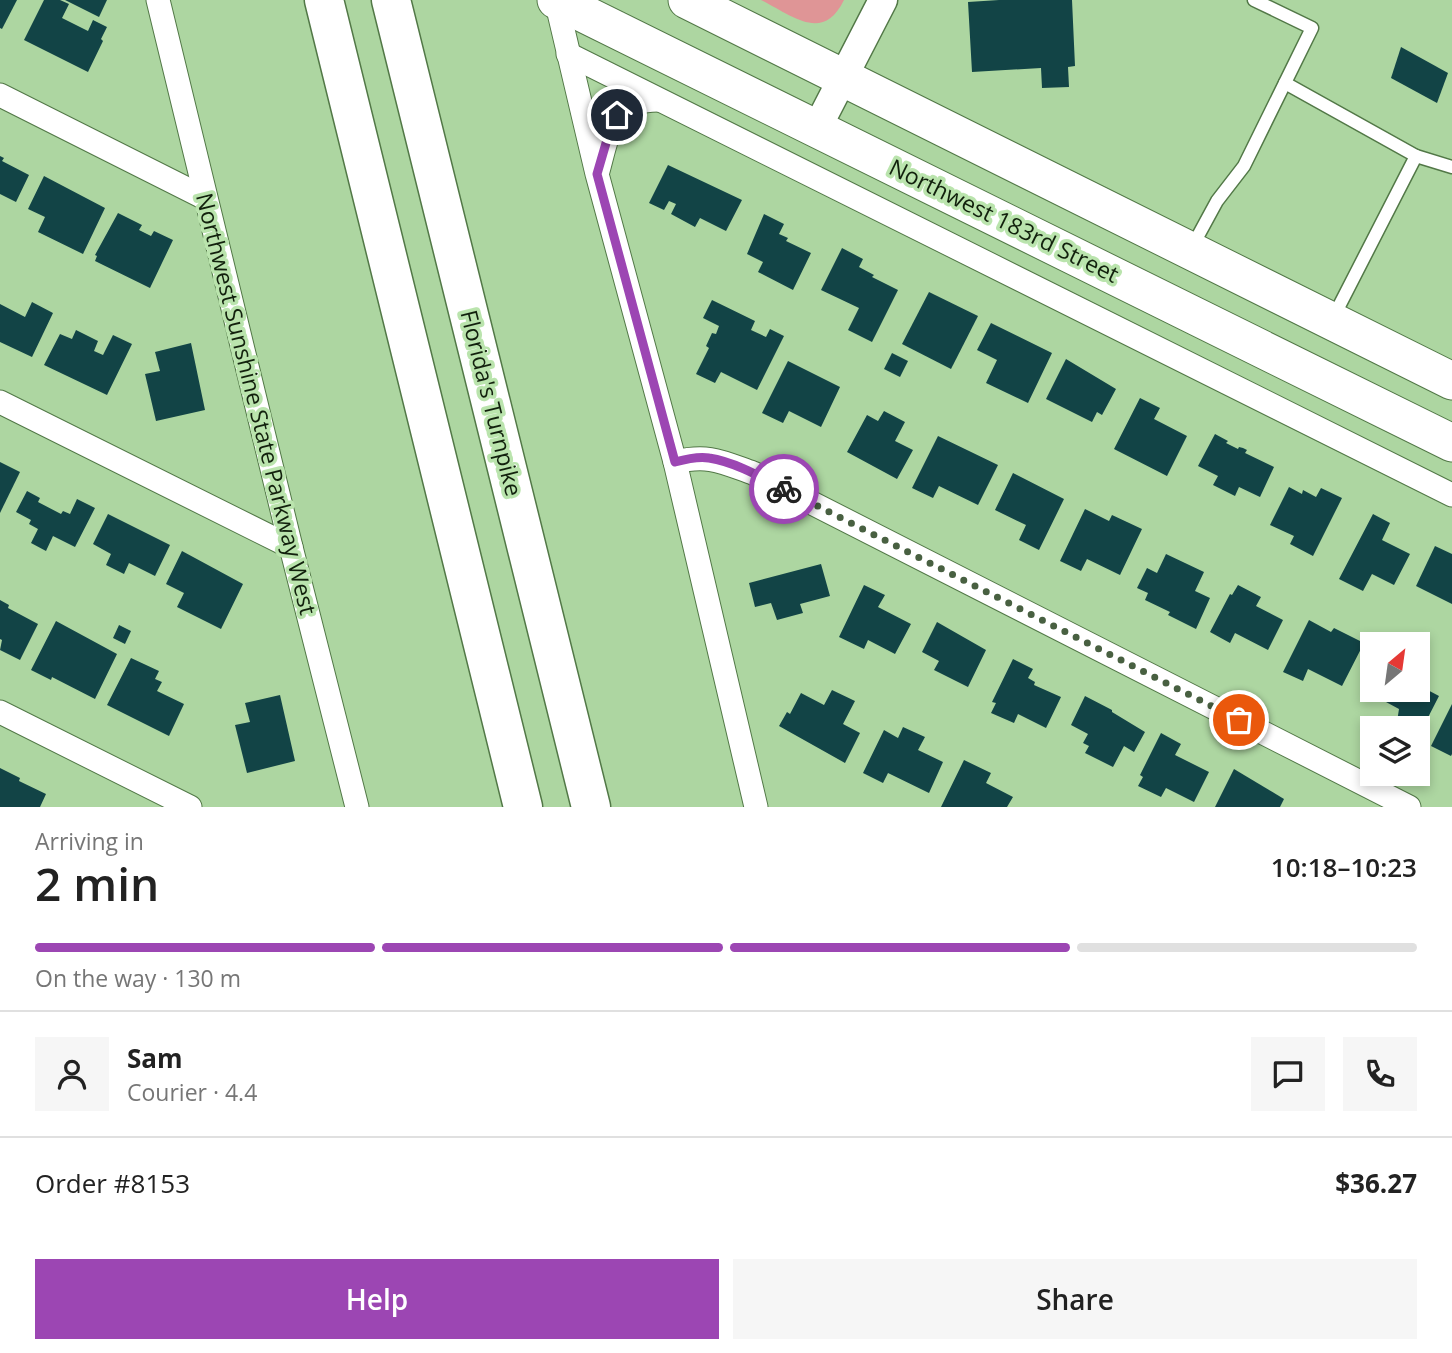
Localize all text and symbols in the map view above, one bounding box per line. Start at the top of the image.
pin [587,85,647,145]
icon: home [598,96,636,134]
street label: Northwest 183rd Street [884,151,1125,290]
street label: Northwest Sunshine State Parkway West [189,190,325,618]
street label: Florida's Turnpike [453,306,531,499]
courier [749,454,819,524]
icon: bike [765,470,803,508]
north arrow [1360,632,1430,702]
map controls [1360,632,1430,786]
pin [1209,690,1269,750]
icon: bag [1220,701,1258,739]
button: layers [1360,716,1430,786]
text: Arriving in [35,825,144,857]
text: 10:18–10:23 [1271,849,1417,885]
text: 2 min [35,852,159,914]
text: On the way · 130 m [35,962,241,994]
button: person [35,1037,109,1111]
button: chat [1251,1037,1325,1111]
button: phone [1343,1037,1417,1111]
text: Sam [127,1040,183,1076]
text: Courier · 4.4 [127,1076,257,1108]
text: Order #8153 [35,1165,190,1201]
text: $36.27 [1335,1165,1417,1201]
button: Help [35,1259,719,1339]
button: Share [733,1259,1417,1339]

